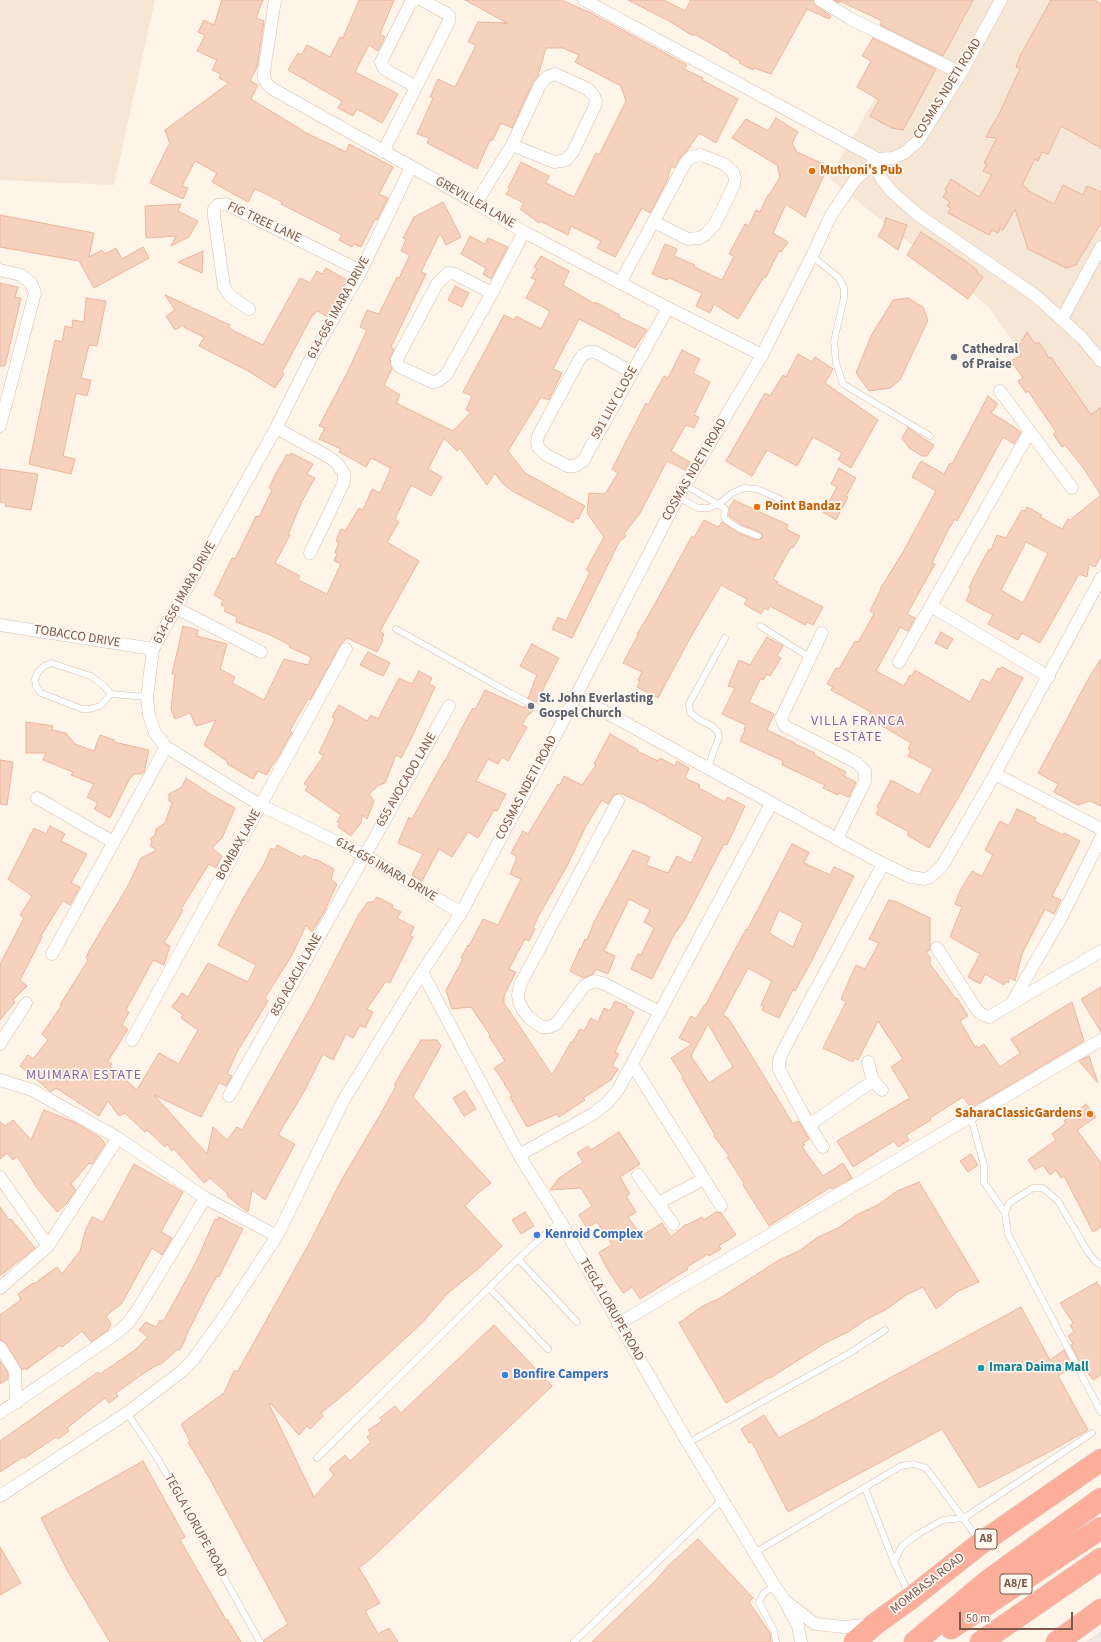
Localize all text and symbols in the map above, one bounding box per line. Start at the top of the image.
street label: COSMAS NDETI ROAD [911,36,985,142]
place label: Muthoni's Pub [820,163,903,179]
marker: Muthoni's Pub [807,166,817,176]
street label: GREVILLEA LANE [432,174,518,232]
street label: FIG TREE LANE [225,199,303,247]
street label: 614-656 IMARA DRIVE [304,254,374,362]
place label: Cathedral of Praise [962,342,1018,373]
marker: Cathedral of Praise [949,352,959,362]
street label: 591 LILY CLOSE [588,364,642,442]
street label: COSMAS NDETI ROAD [659,416,731,524]
place label: Point Bandaz [765,499,841,515]
marker: Point Bandaz [752,502,762,512]
street label: 614-656 IMARA DRIVE [150,539,220,647]
street label: TOBACCO DRIVE [33,622,121,652]
place label: St. John Everlasting Gospel Church [539,691,653,722]
marker: St. John Everlasting Gospel Church [526,701,536,711]
district label: VILLA FRANCA ESTATE [811,714,905,746]
street label: 655 AVOCADO LANE [374,730,440,830]
street label: COSMAS NDETI ROAD [493,733,561,843]
street label: BOMBAX LANE [213,807,265,883]
street label: 614-656 IMARA DRIVE [332,835,440,905]
street label: 850 ACACIA LANE [268,931,326,1019]
district label: MUIMARA ESTATE [26,1068,142,1084]
place label: SaharaClassicGardens [955,1106,1082,1122]
marker: SaharaClassicGardens [1085,1109,1095,1119]
place label: Kenroid Complex [545,1227,643,1243]
marker: Kenroid Complex [532,1230,542,1240]
street label: TEGLA LORUPE ROAD [575,1256,647,1364]
place label: Imara Daima Mall [989,1360,1089,1376]
marker: Imara Daima Mall [976,1363,986,1373]
place label: Bonfire Campers [513,1367,608,1383]
marker: Bonfire Campers [500,1370,510,1380]
street label: TEGLA LORUPE ROAD [160,1471,230,1581]
road number: A8 [975,1529,997,1549]
street label: MOMBASA ROAD [888,1550,968,1618]
road number: A8/E [1000,1574,1032,1594]
scale bar [961,1604,1075,1630]
text: 50 m [966,1610,990,1627]

